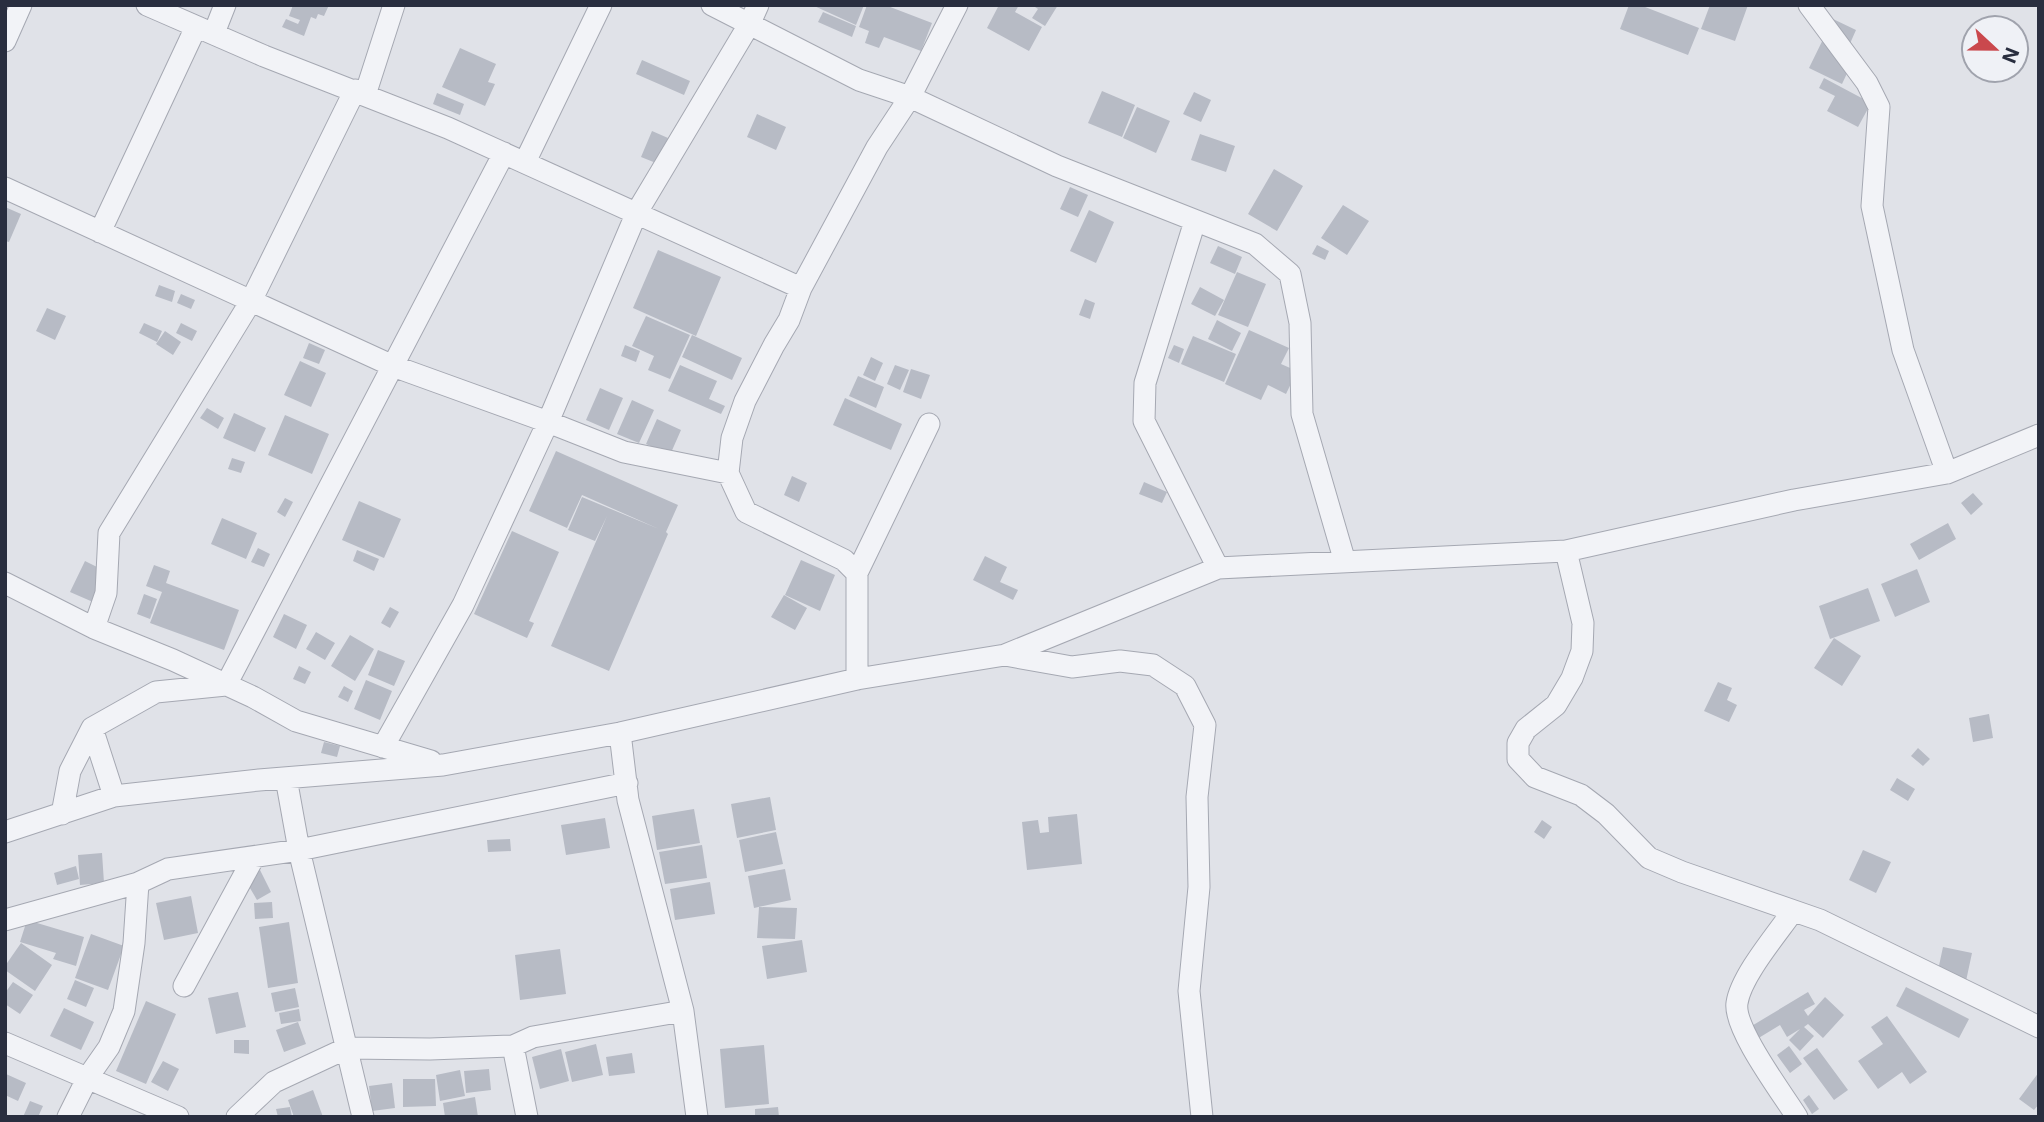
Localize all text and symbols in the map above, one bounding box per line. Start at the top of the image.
north arrow [1960,14,2030,84]
text: N [1997,44,2024,66]

